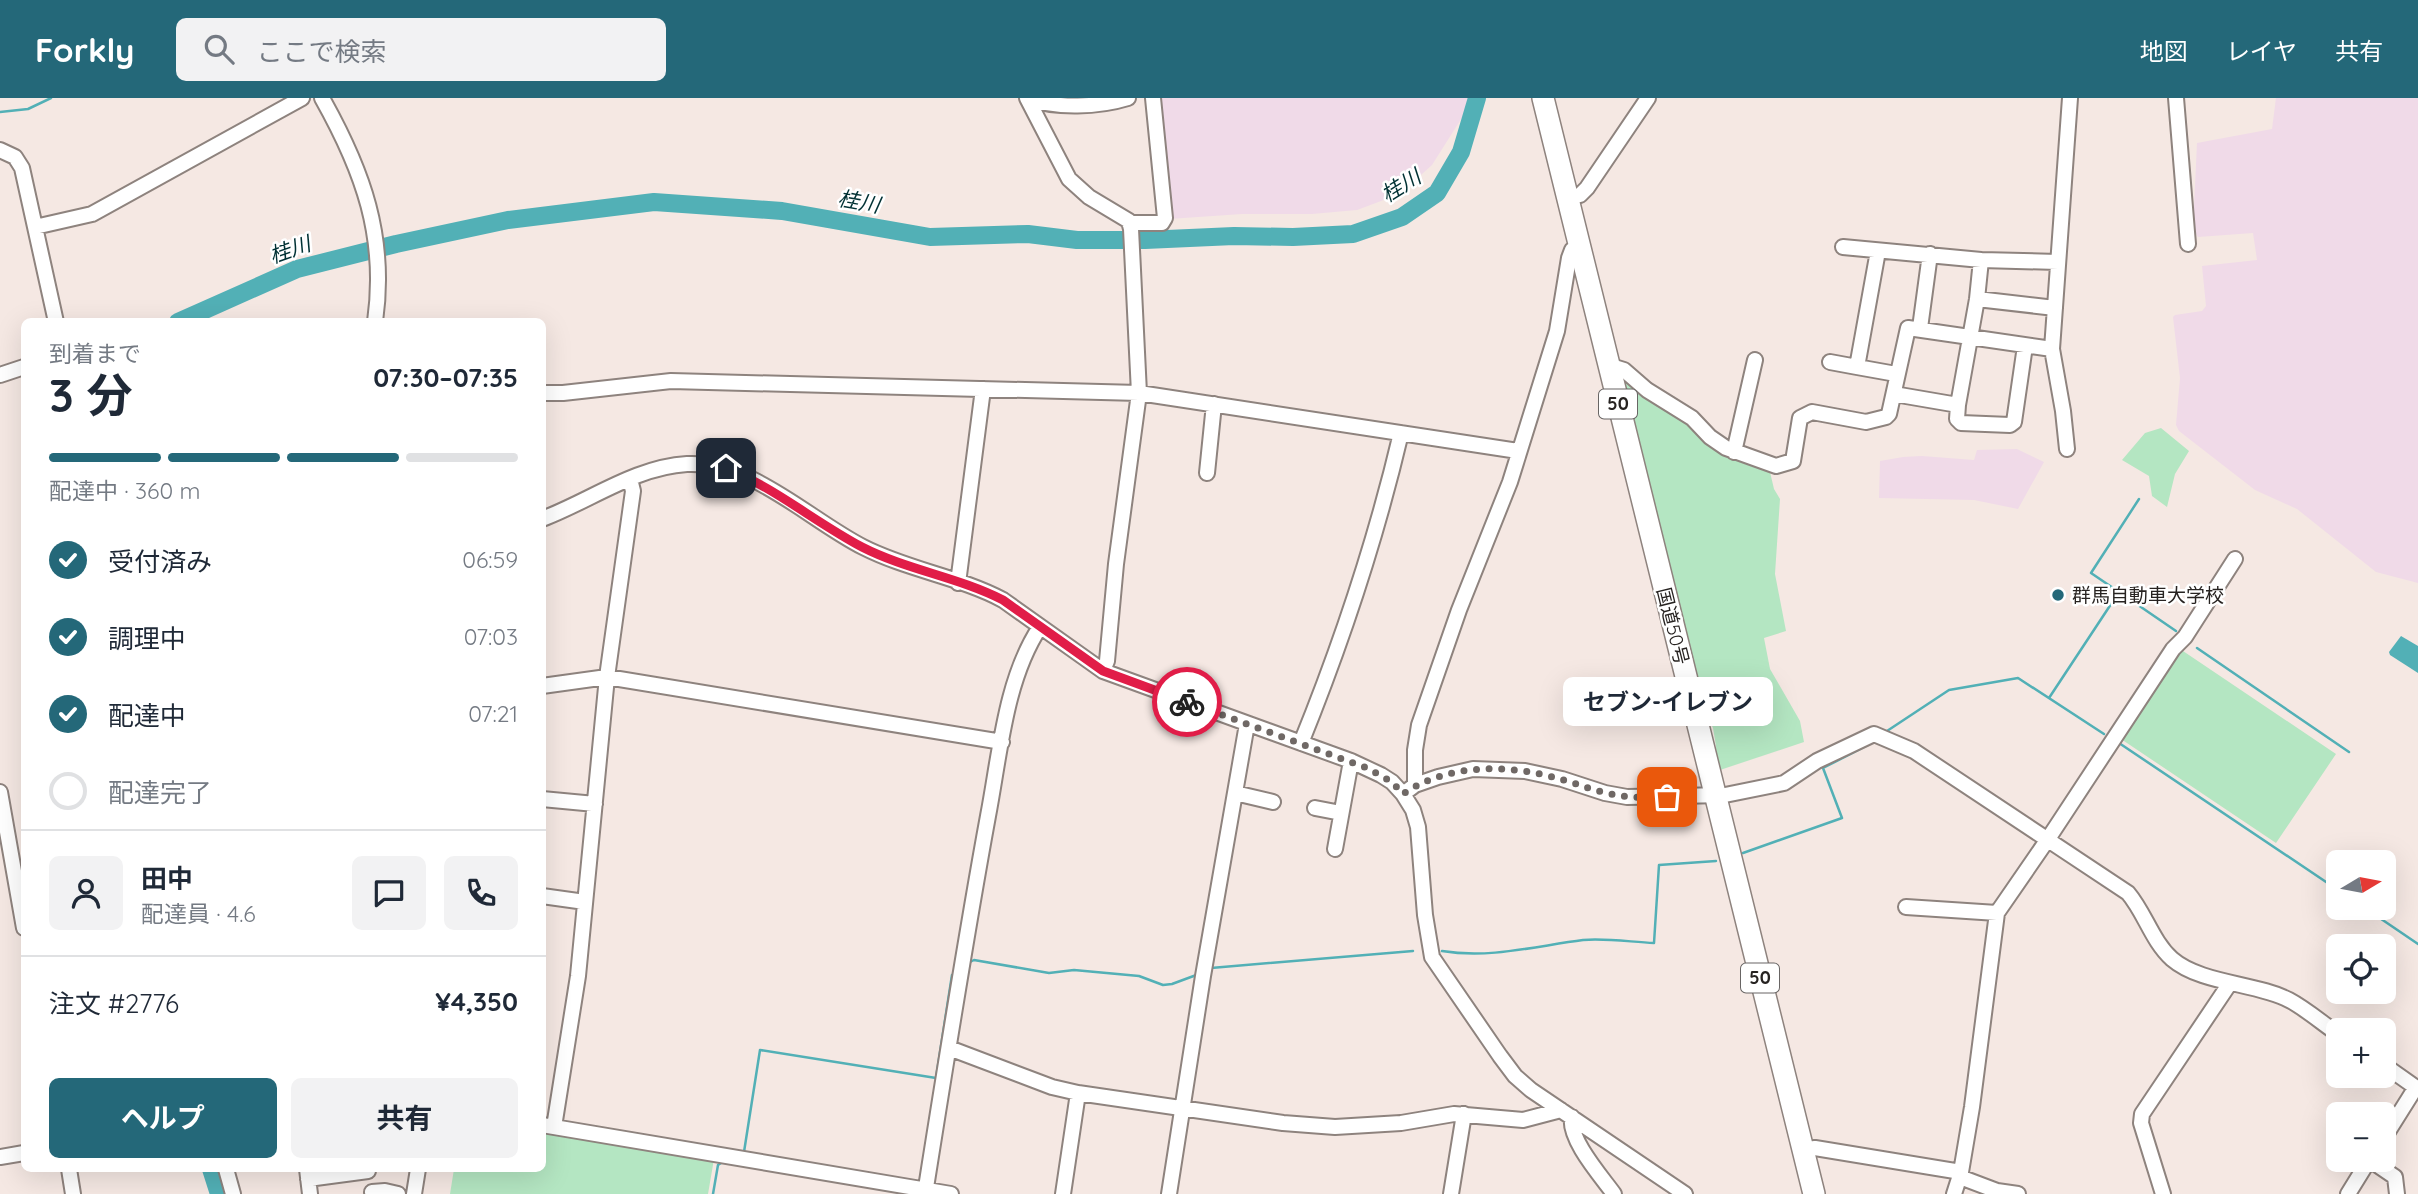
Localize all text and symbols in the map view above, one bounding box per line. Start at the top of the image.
search box [176,18,666,81]
text: Forkly [35,29,134,70]
icon: search [200,30,238,68]
text: ここで検索 [256,35,386,68]
text: 地図 [2140,36,2188,66]
text: レイヤ [2226,36,2297,66]
text: 共有 [2335,36,2383,66]
water label: 桂川 [1376,162,1427,207]
water label: 桂川 [836,185,884,218]
water label: 桂川 [266,229,316,268]
text: 到着まで [49,339,141,368]
text: 07:30–07:35 [373,361,518,394]
text: 3 分 [49,366,133,424]
road number: 50 [1599,390,1637,418]
pin [696,438,756,498]
icon: home [707,449,745,487]
text: 配達中 · 360 m [49,476,200,505]
icon: check [49,541,87,579]
text: 受付済み [108,545,212,578]
text: 06:59 [462,545,518,574]
place label: 群馬自動車大学校 [2072,583,2224,607]
street label: 国道50号 [1652,585,1694,667]
marker: 群馬自動車大学校 [2050,587,2066,603]
icon: check [49,618,87,656]
text: 調理中 [108,622,186,655]
text: 07:03 [464,622,518,651]
courier [1152,667,1222,737]
callout: セブン-イレブン [1562,678,1772,727]
icon: bike [1168,683,1206,721]
text: セブン-イレブン [1583,687,1753,716]
icon: check [49,695,87,733]
text: 配達中 [108,699,186,732]
text: 07:21 [468,699,518,728]
pin [1637,767,1697,827]
text: 配達完了 [108,776,212,809]
icon: bag [1648,778,1686,816]
north arrow [2326,850,2396,920]
map controls [2326,850,2396,1172]
button: person [49,856,123,930]
button: chat [352,856,426,930]
button: phone [444,856,518,930]
text: 田中 [141,862,193,895]
text: 配達員 · 4.6 [141,899,256,928]
button: locate [2326,934,2396,1004]
road number: 50 [1741,964,1779,992]
text: ¥4,350 [435,985,518,1018]
text: 注文 #2776 [49,987,179,1020]
button: + [2326,1018,2396,1088]
button: ヘルプ [49,1078,277,1158]
button: 共有 [291,1078,518,1158]
button: − [2326,1102,2396,1172]

